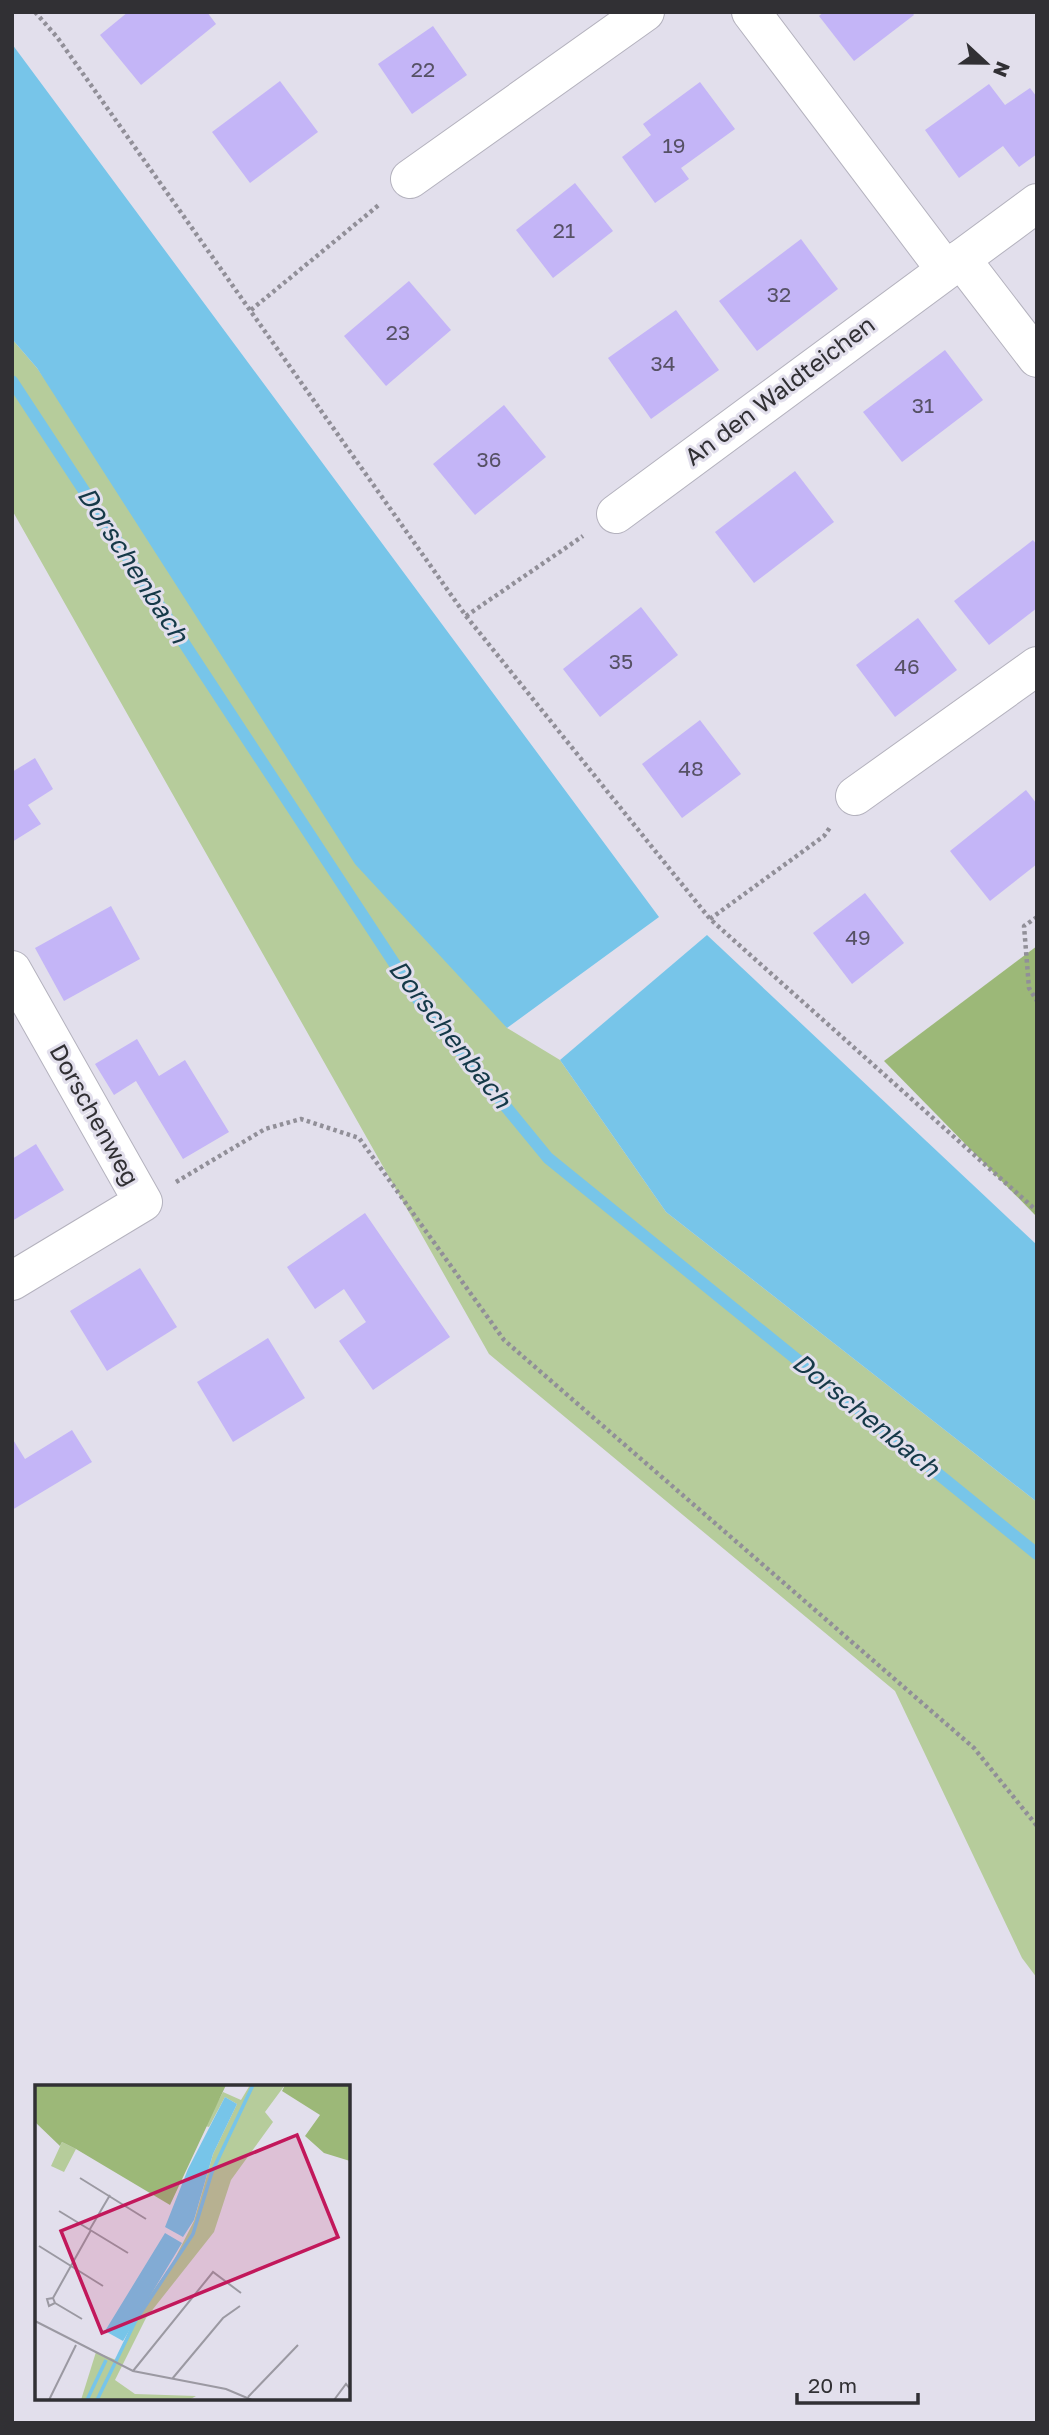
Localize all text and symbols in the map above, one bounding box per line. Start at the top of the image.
north arrow [951,28,1021,98]
house number: 22 [411,56,435,82]
text: N [989,59,1016,81]
house number: 19 [663,132,685,158]
house number: 21 [553,217,575,243]
house number: 32 [767,281,791,307]
street label: An den Waldteichen [678,309,880,471]
house number: 23 [386,319,410,345]
house number: 34 [650,350,676,376]
house number: 31 [912,392,934,418]
house number: 36 [477,446,502,472]
water label: Dorschenbach [71,481,196,649]
house number: 35 [609,648,633,674]
house number: 46 [894,653,920,679]
house number: 48 [678,755,704,781]
house number: 49 [845,924,871,950]
water label: Dorschenbach [383,953,519,1115]
street label: Dorschenweg [44,1038,146,1190]
water label: Dorschenbach [787,1346,947,1484]
inset map [35,2085,350,2400]
scale bar [797,2362,918,2406]
text: 20 m [808,2372,857,2398]

